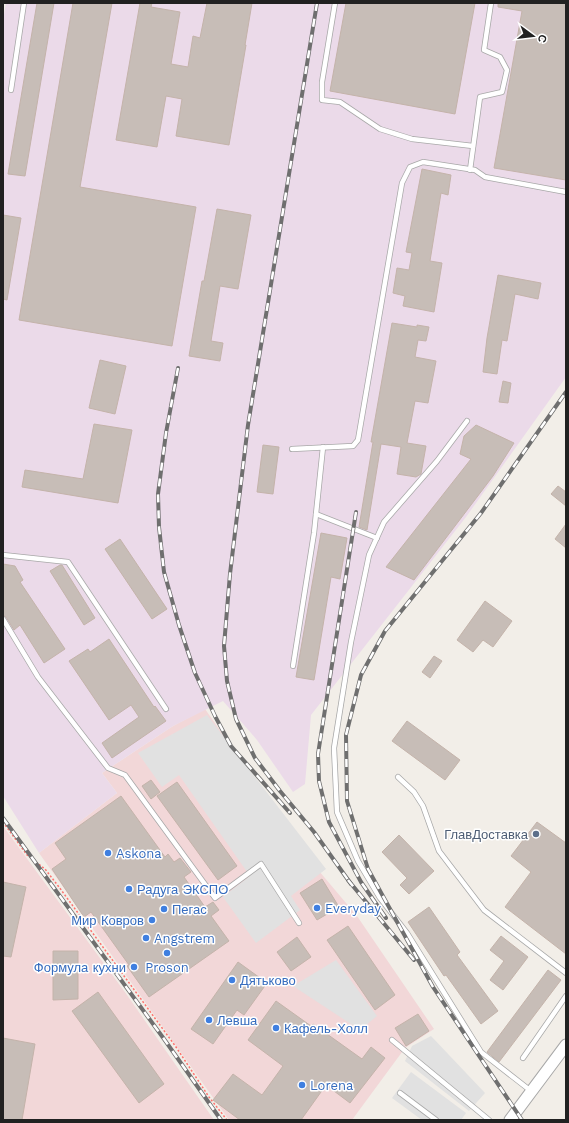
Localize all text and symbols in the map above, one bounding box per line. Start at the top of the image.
north arrow [513,16,553,56]
text: С [535,33,549,44]
place label: ГлавДоставка [444,827,529,842]
marker: ГлавДоставка [531,829,541,839]
place label: Askona [116,846,162,861]
marker: Askona [103,848,113,858]
place label: Радуга ЭКСПО [137,882,228,897]
marker: Радуга ЭКСПО [124,884,134,894]
place label: Everyday [325,901,381,916]
place label: Пегас [172,902,207,917]
marker: Everyday [312,903,322,913]
marker: Пегас [159,904,169,914]
place label: Мир Ковров [71,913,144,928]
marker: Мир Ковров [147,915,157,925]
place label: Angstrem [154,931,215,946]
marker: Angstrem [141,933,151,943]
marker: Proson [162,948,172,958]
place label: Формула кухни [34,960,126,975]
place label: Proson [145,960,189,975]
marker: Формула кухни [129,962,139,972]
place label: Дятьково [240,973,296,988]
marker: Дятьково [227,975,237,985]
place label: Левша [217,1013,258,1028]
marker: Левша [204,1015,214,1025]
place label: Кафель-Холл [284,1021,368,1036]
marker: Кафель-Холл [271,1023,281,1033]
place label: Lorena [310,1078,354,1093]
marker: Lorena [297,1080,307,1090]

